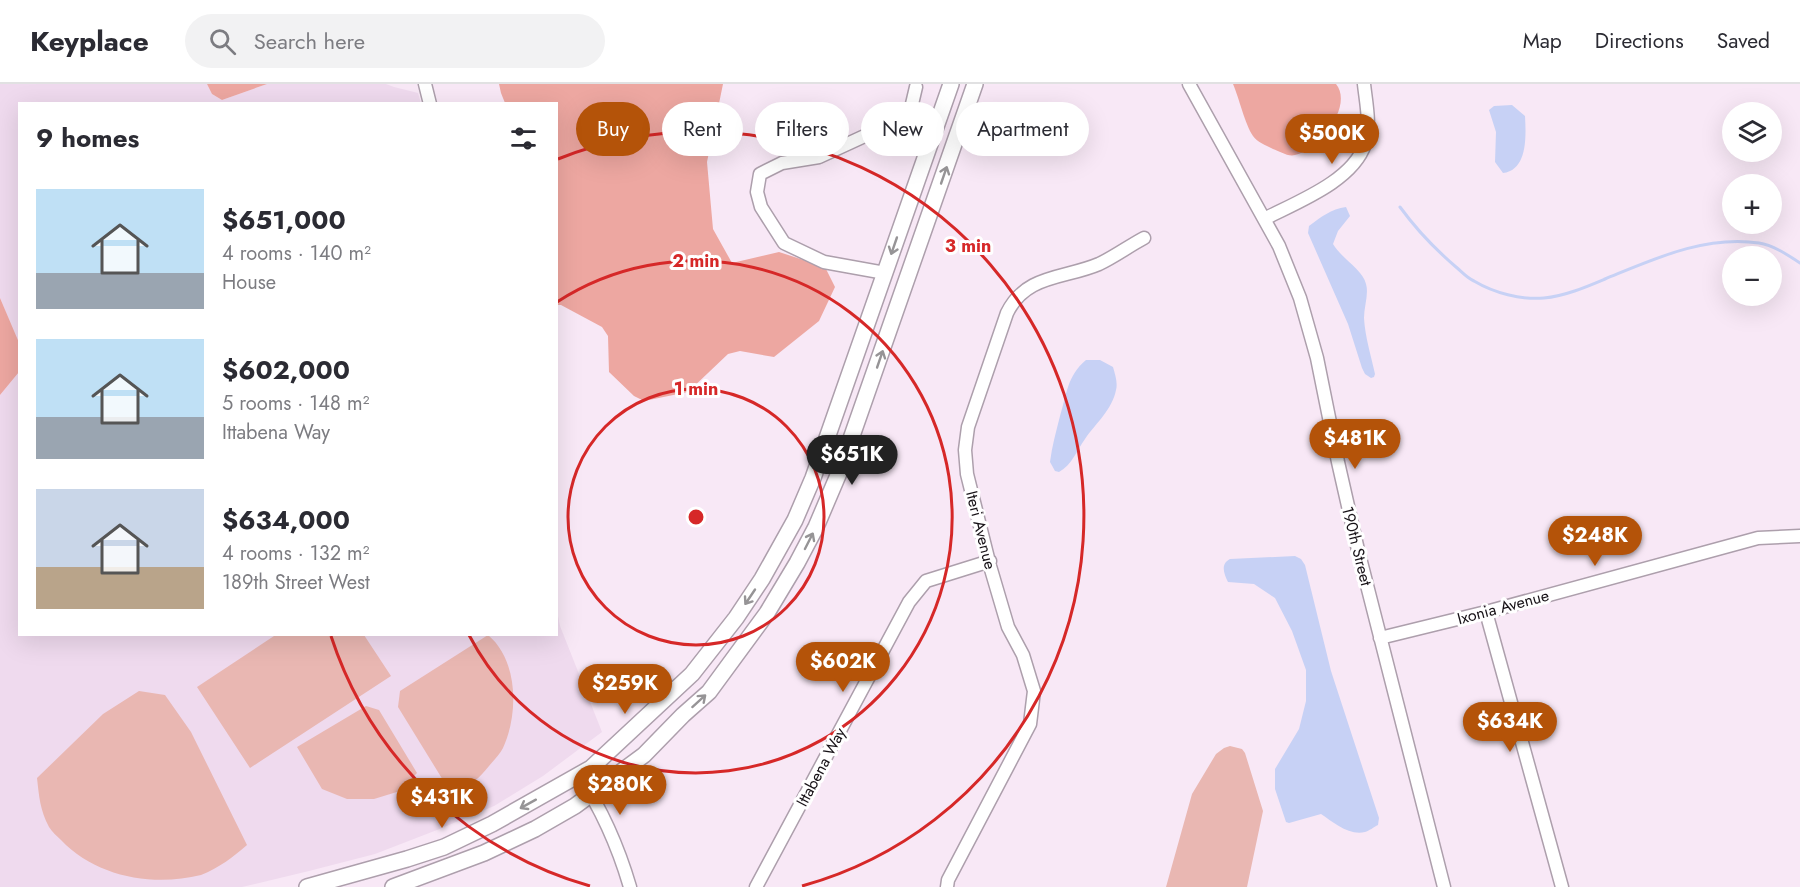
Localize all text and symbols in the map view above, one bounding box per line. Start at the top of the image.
search box [185,14,605,68]
text: Keyplace [30,21,149,62]
icon: search [206,25,239,58]
text: Search here [254,25,365,57]
text: Map [1523,26,1562,56]
text: Directions [1595,26,1684,56]
text: Saved [1717,26,1770,56]
chip: Buy [576,102,650,156]
chip: Rent [662,102,743,156]
chip: Filters [755,102,849,156]
chip: New [861,102,944,156]
chip: Apartment [956,102,1089,156]
map controls [1722,102,1782,306]
button: layers [1722,102,1782,162]
pin: $500K [1290,114,1374,165]
text: 9 homes [36,119,139,157]
text: $500K [1299,119,1365,148]
icon: filters [507,122,540,155]
one-way arrow [939,166,950,185]
button: + [1722,174,1782,234]
text: $651,000 [222,201,346,239]
icon: home [84,213,156,285]
text: 3 min [945,233,991,259]
one-way arrow [888,236,899,255]
text: 4 rooms · 140 m² [222,239,371,268]
button: − [1722,246,1782,306]
text: 2 min [672,248,720,274]
text: House [222,268,276,297]
one-way arrow [875,350,886,369]
text: $602,000 [222,351,350,389]
icon: home [84,363,156,435]
text: 1 min [674,376,718,402]
text: 5 rooms · 148 m² [222,389,369,418]
text: Ittabena Way [222,418,330,447]
pin: $481K [1313,419,1397,470]
text: $481K [1323,424,1387,453]
pin: $651K [810,435,894,486]
text: $651K [821,440,883,469]
street label: Iteri Avenue [960,488,1002,572]
text: $634,000 [222,501,350,539]
street label: 190th Street [1336,504,1378,588]
centre of rings [686,507,706,527]
icon: home [84,513,156,585]
pin: $248K [1553,516,1637,567]
text: $248K [1562,521,1628,550]
one-way arrow [803,532,815,550]
text: 4 rooms · 132 m² [222,539,370,568]
text: 189th Street West [222,568,370,597]
street label: Ixonia Avenue [1455,584,1551,630]
one-way arrow [744,589,756,605]
pin: $602K [801,642,885,693]
text: $602K [810,647,876,676]
pin: $259K [583,664,667,715]
text: $259K [592,669,658,698]
one-way arrow [691,694,706,708]
pin: $634K [1468,702,1552,753]
text: $634K [1477,707,1543,736]
street label: Ittabena Way [791,723,852,811]
pin: $280K [578,765,662,816]
text: $280K [587,770,653,799]
pin: $431K [400,778,484,829]
text: $431K [411,783,473,812]
one-way arrow [520,798,537,810]

